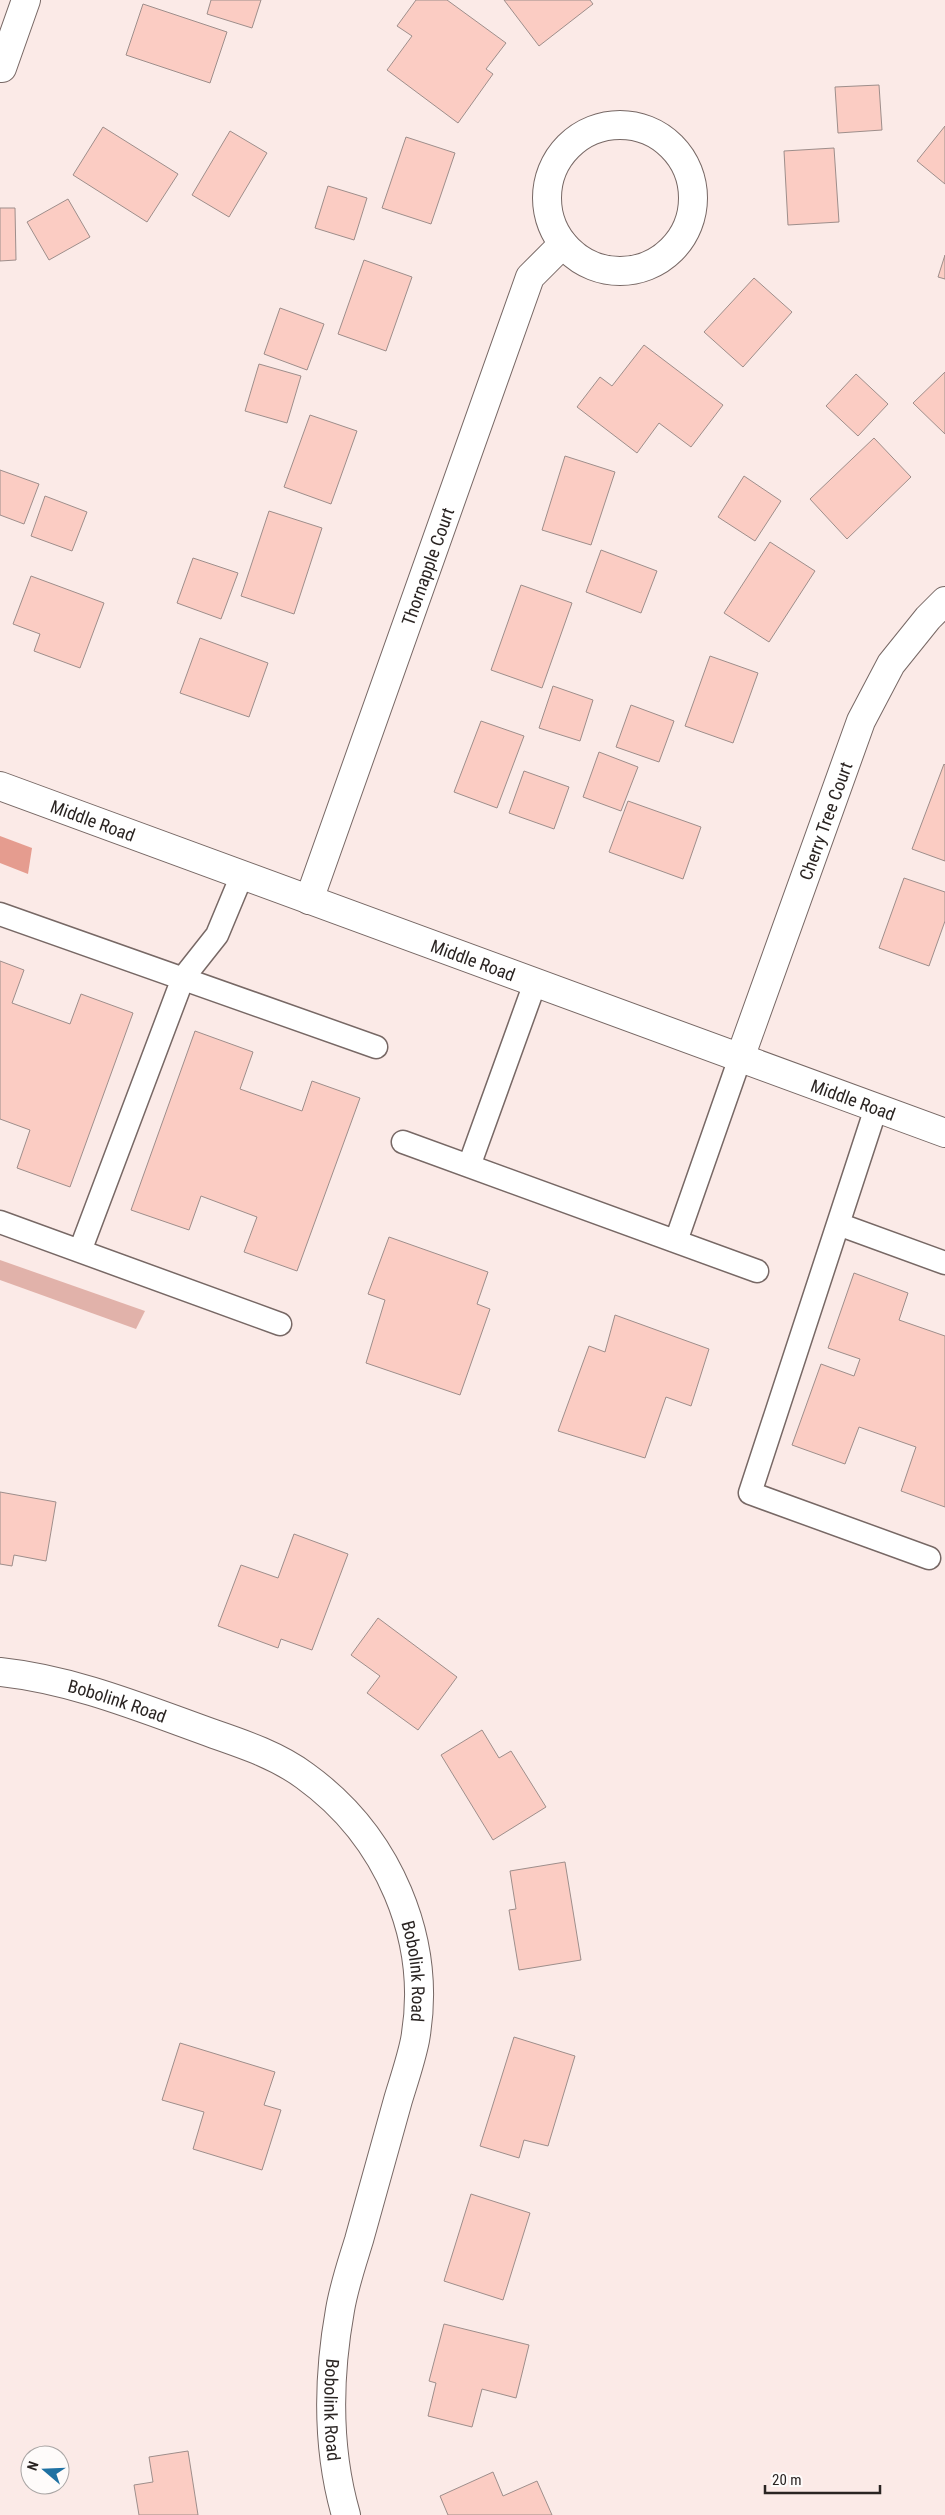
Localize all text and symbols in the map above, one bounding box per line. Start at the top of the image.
street label: Thornapple Court [397,505,458,628]
street label: Cherry Tree Court [794,759,856,883]
street label: Middle Road [48,795,138,845]
street label: Middle Road [428,935,518,985]
street label: Middle Road [808,1074,898,1124]
street label: Bobolink Road [66,1675,169,1726]
street label: Bobolink Road [398,1918,429,2023]
street label: Bobolink Road [321,2358,345,2462]
north arrow [20,2445,70,2495]
text: N [24,2459,42,2472]
scale bar [765,2462,880,2494]
text: 20 m [772,2471,802,2489]

